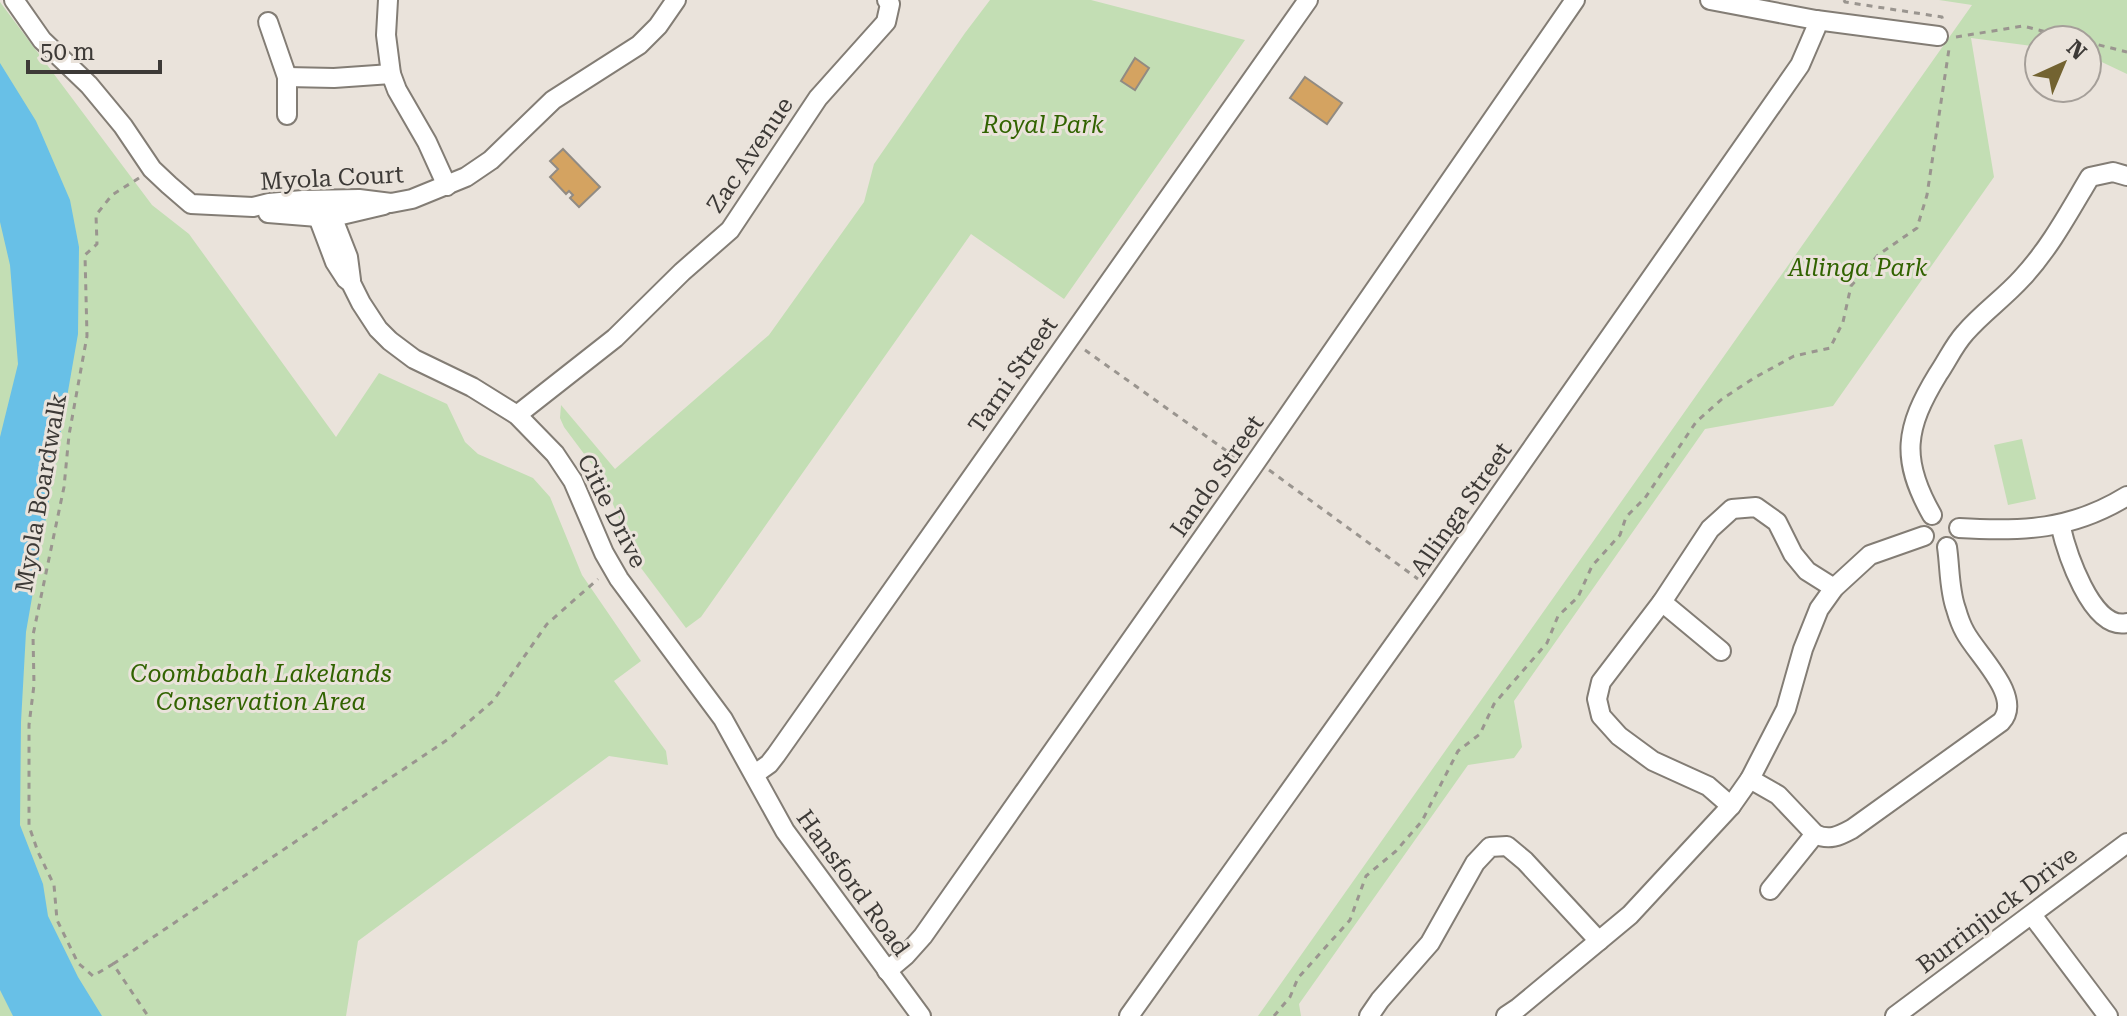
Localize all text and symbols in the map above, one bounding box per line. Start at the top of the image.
scale bar [28,24,160,74]
north arrow [2023,24,2103,104]
text: N [2062,35,2091,65]
text: 50 m [40,38,95,66]
street label: Zac Avenue [701,92,799,218]
park label: Royal Park [981,111,1104,139]
street label: Myola Court [259,160,405,196]
park label: Allinga Park [1786,254,1928,282]
street label: Tarni Street [963,311,1063,438]
street label: Myola Boardwalk [10,391,72,595]
street label: Iando Street [1165,410,1269,542]
street label: Allinga Street [1405,437,1517,581]
street label: Citie Drive [571,450,653,572]
park label: Coombabah Lakelands Conservation Area [130,660,392,716]
street label: Hansford Road [791,805,915,961]
street label: Burrinjuck Drive [1911,841,2083,979]

